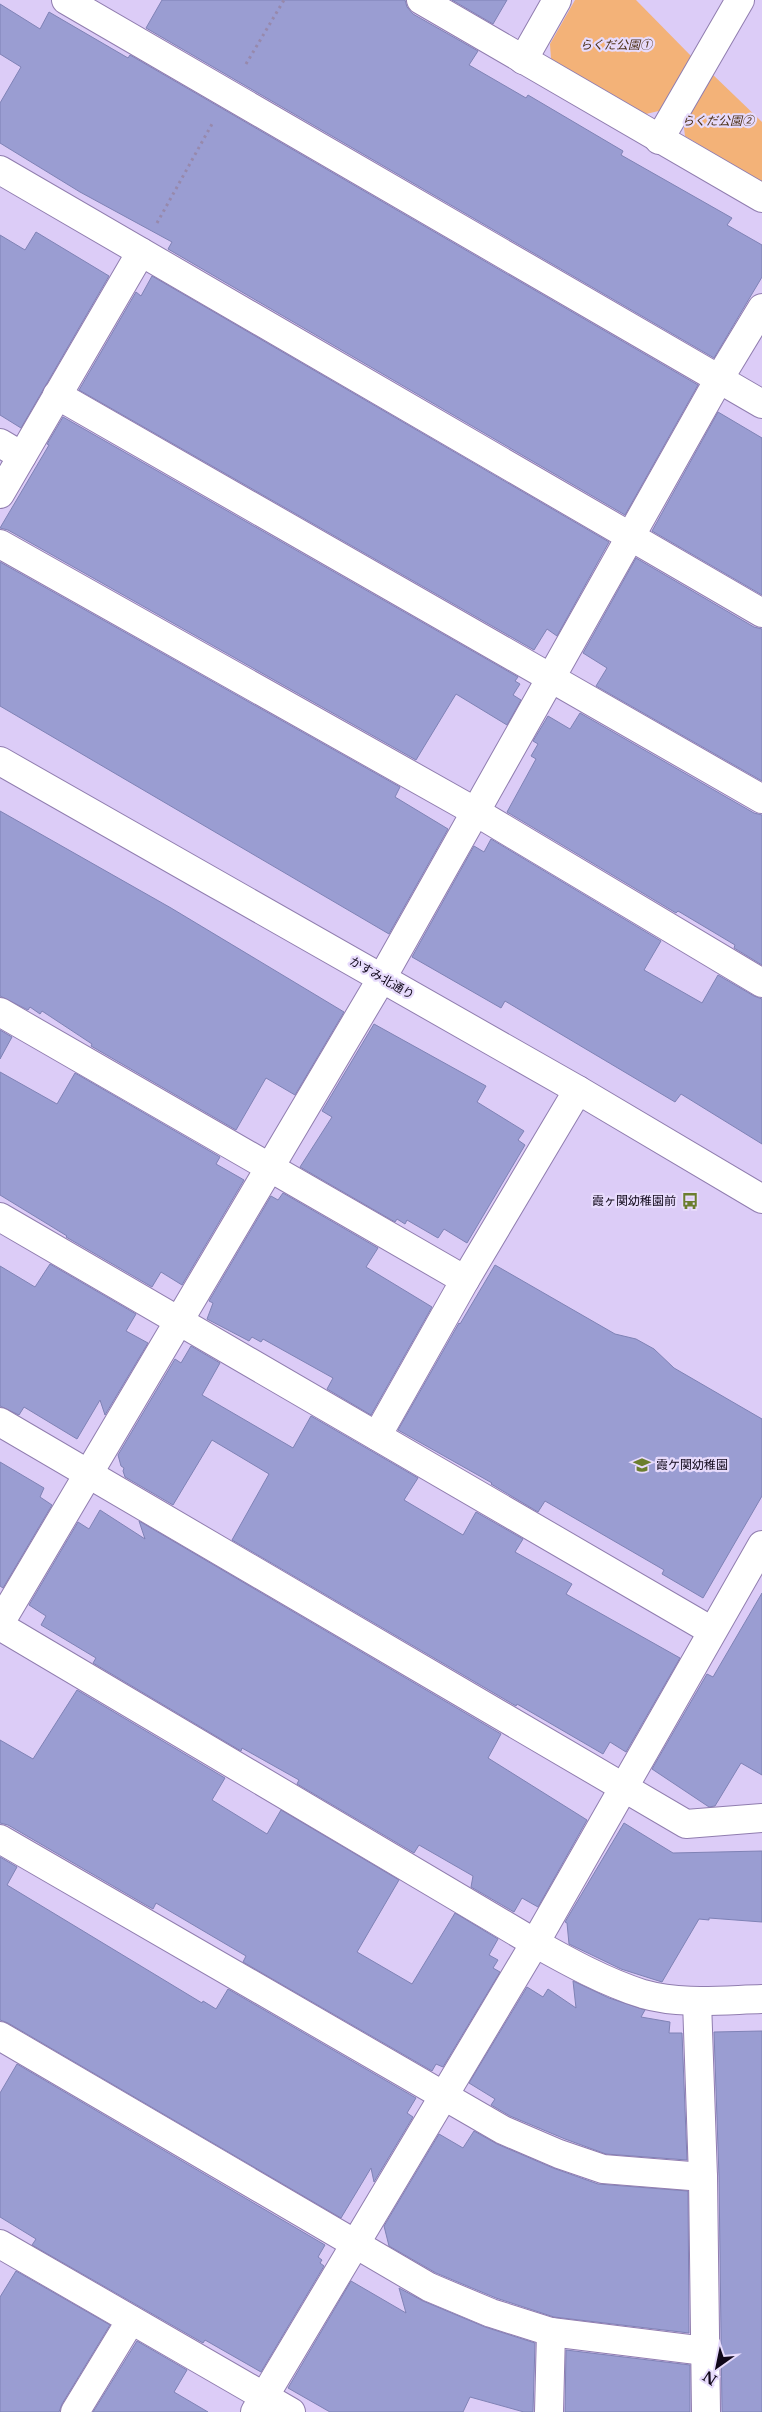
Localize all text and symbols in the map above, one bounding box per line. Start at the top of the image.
park label: らくだ公園① [580,37,654,52]
park label: らくだ公園② [682,113,756,128]
street label: かすみ北通り [347,953,417,1002]
bus stop icon: 霞ヶ関幼稚園前 [680,1191,700,1211]
place label: 霞ヶ関幼稚園前 [592,1193,676,1208]
school or university icon: 霞ケ関幼稚園 [632,1455,652,1475]
place label: 霞ケ関幼稚園 [656,1457,728,1472]
north arrow [692,2342,742,2392]
text: N [699,2367,720,2389]

